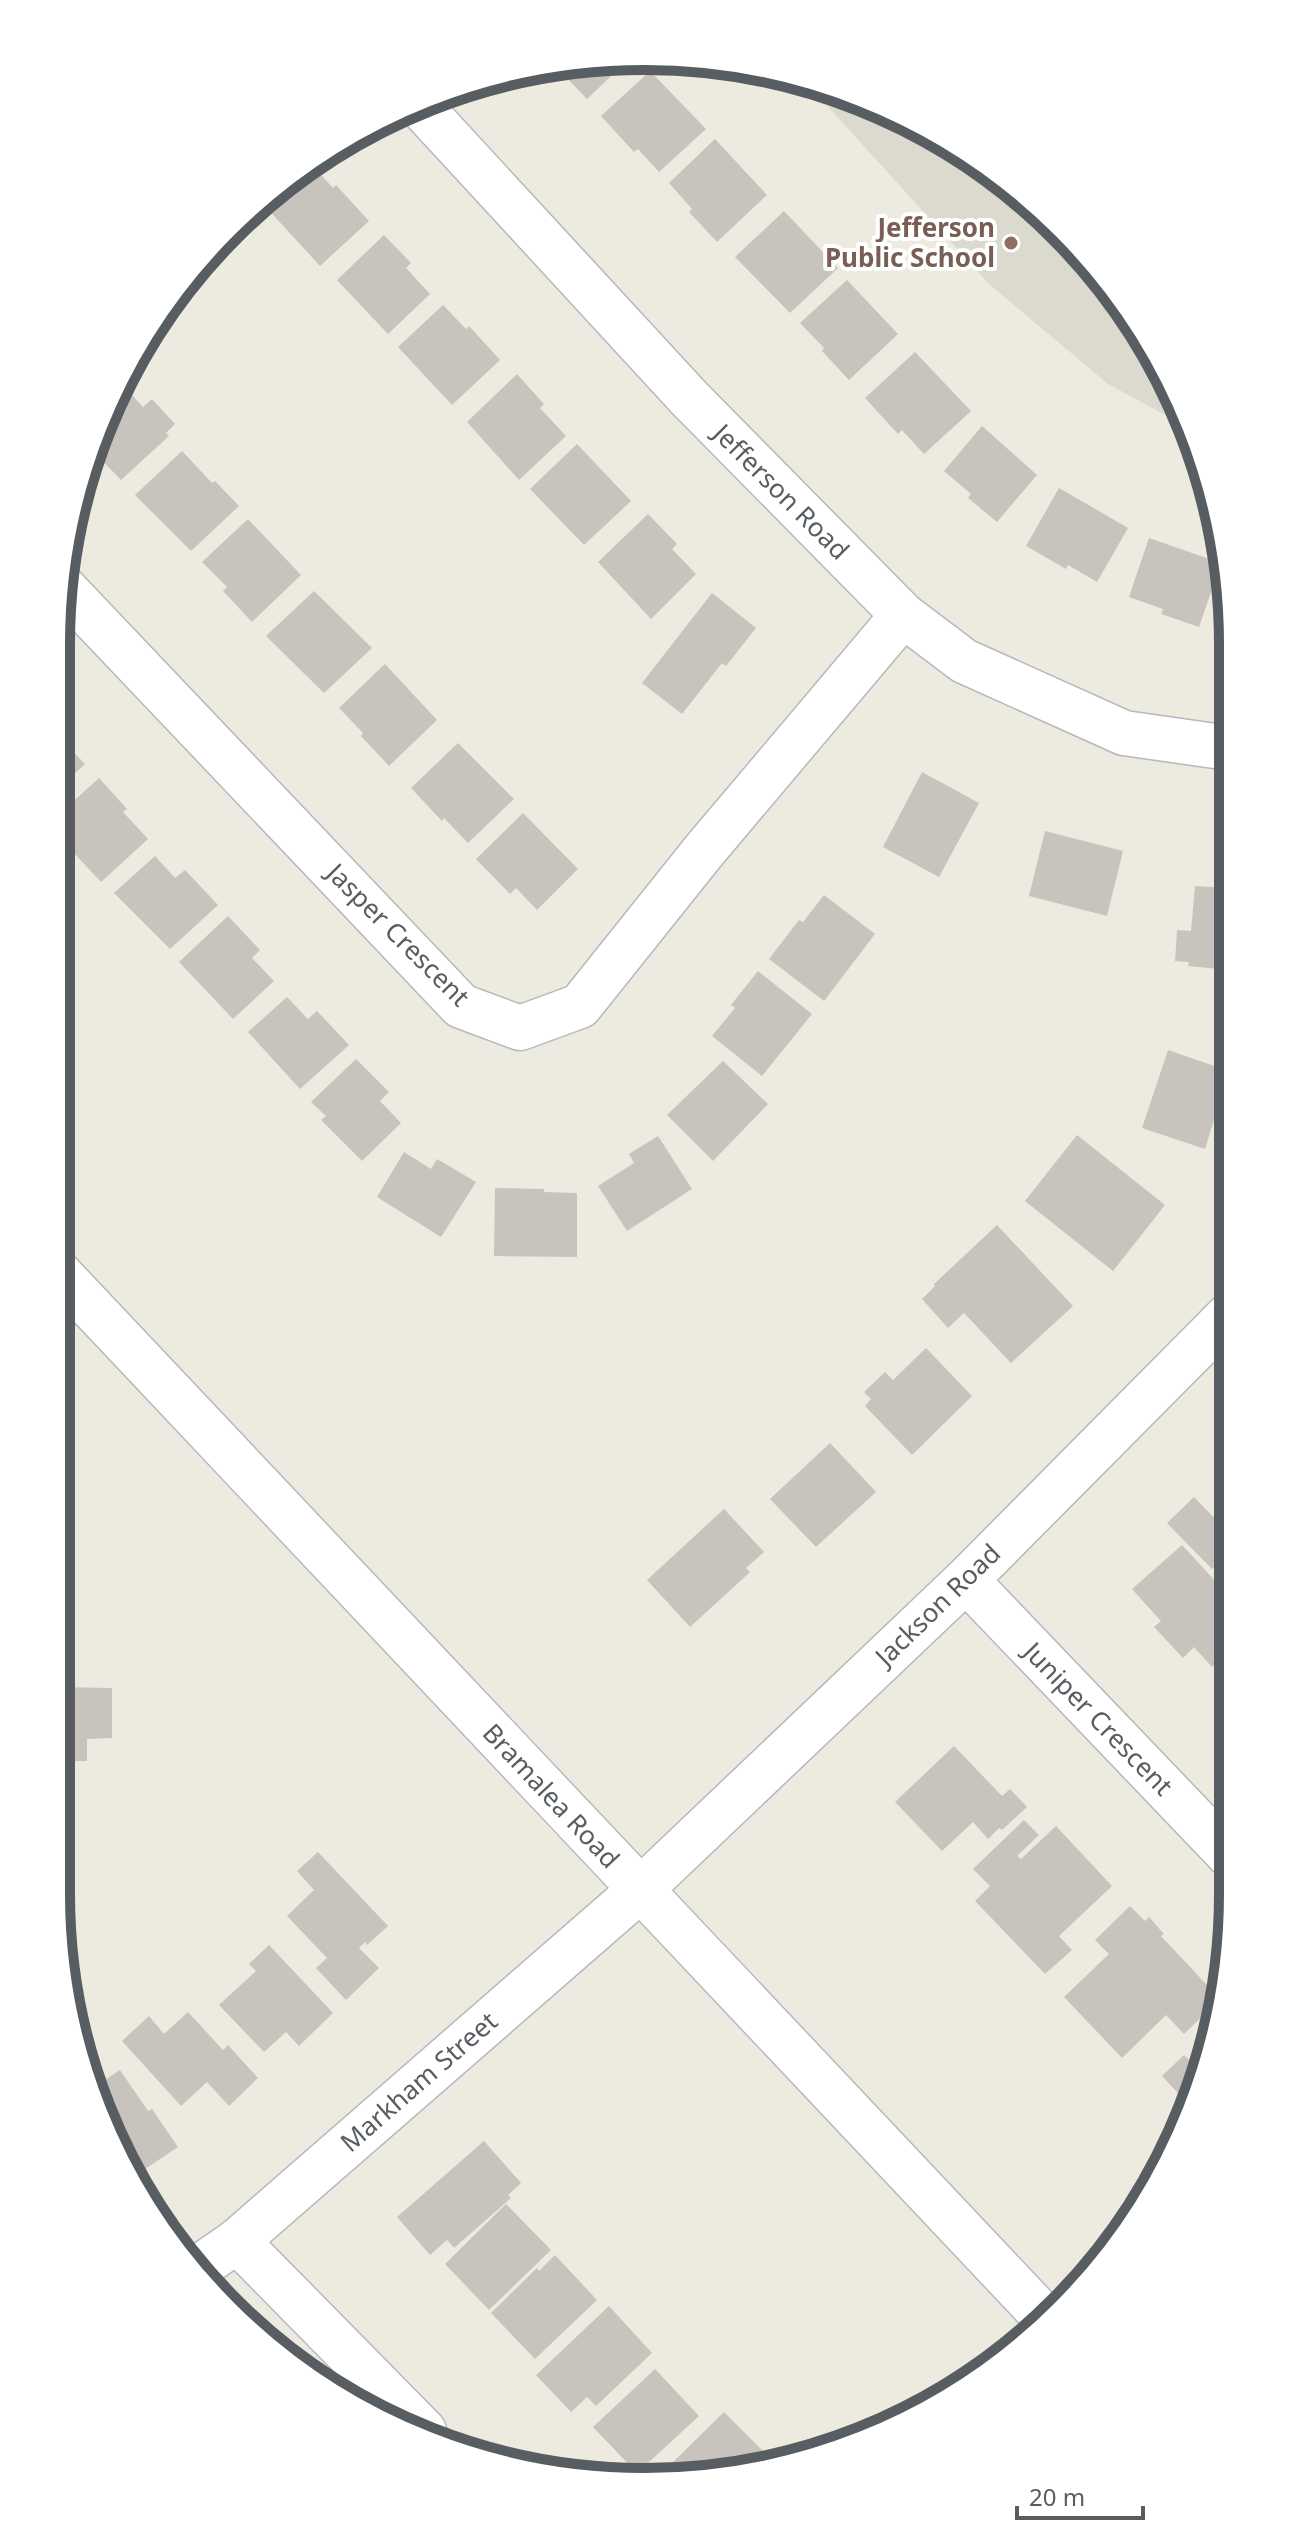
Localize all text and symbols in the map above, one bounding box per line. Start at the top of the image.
place label: Jefferson Public School [825,209,995,275]
marker: Jefferson Public School [1002,234,1020,252]
street label: Jefferson Road [704,413,858,567]
street label: Jasper Crescent [317,853,478,1014]
street label: Jackson Road [865,1535,1008,1675]
street label: Juniper Crescent [1014,1632,1181,1803]
street label: Bramalea Road [475,1715,628,1876]
street label: Markham Street [332,2003,505,2159]
scale bar [1017,2470,1143,2520]
text: 20 m [1029,2480,1085,2513]

